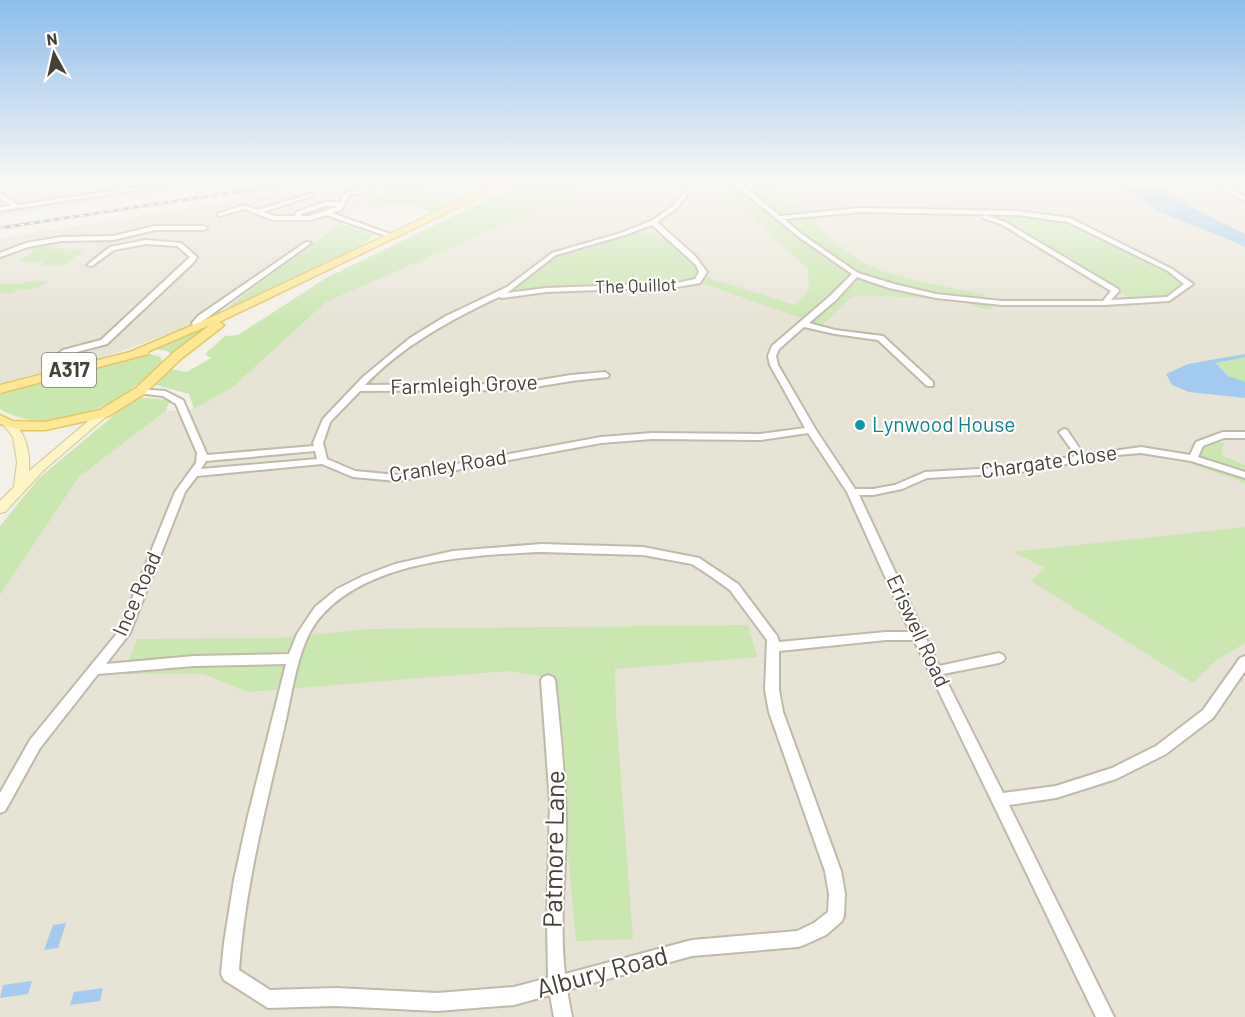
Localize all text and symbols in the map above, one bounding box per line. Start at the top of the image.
north arrow [24,24,84,84]
text: N [45,29,58,49]
street label: The Quillot [595,273,677,297]
road number: A317 [42,353,96,387]
street label: Farmleigh Grove [390,368,538,399]
place label: Lynwood House [872,411,1016,436]
marker: Lynwood House [853,418,867,432]
street label: Chargate Close [979,439,1118,482]
street label: Cranley Road [387,443,508,486]
street label: Ince Road [106,548,165,639]
street label: Eriswell Road [882,570,956,691]
street label: Patmore Lane [536,770,569,928]
street label: Albury Road [532,938,671,1003]

